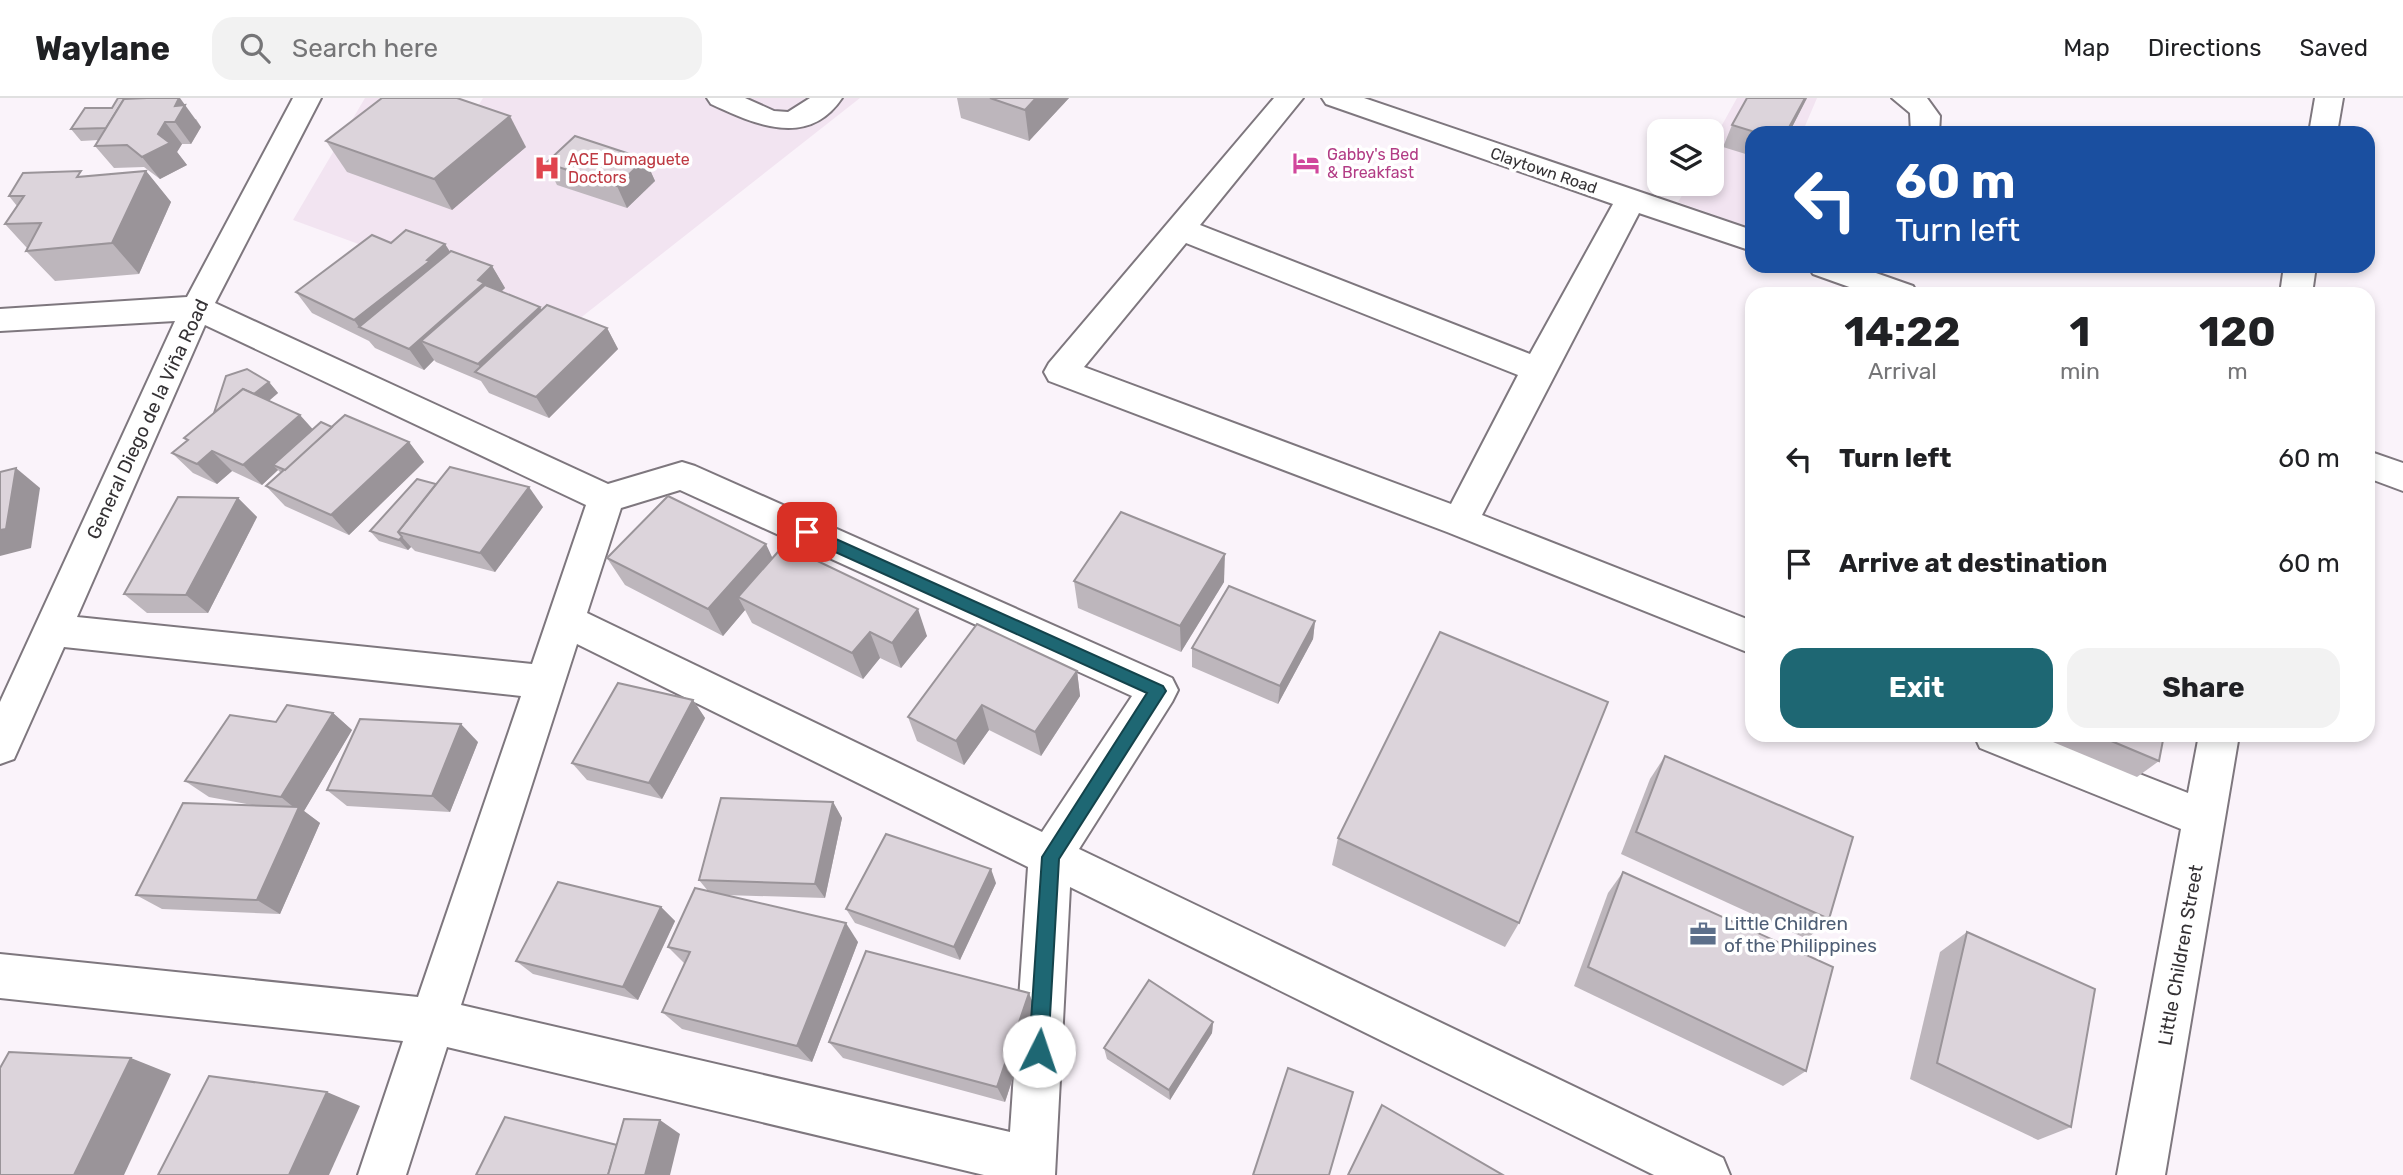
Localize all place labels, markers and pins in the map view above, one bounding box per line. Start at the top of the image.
place label: Gabby's Bed & Breakfast [1327,145,1419,182]
hotel icon: Gabby's Bed & Breakfast [1291,148,1321,178]
place label: ACE Dumaguete Doctors [568,150,690,187]
hospital icon: ACE Dumaguete Doctors [532,153,562,183]
pin [777,502,837,562]
place label: Little Children of the Philippines [1724,912,1877,957]
office icon: Little Children of the Philippines [1688,919,1718,949]

